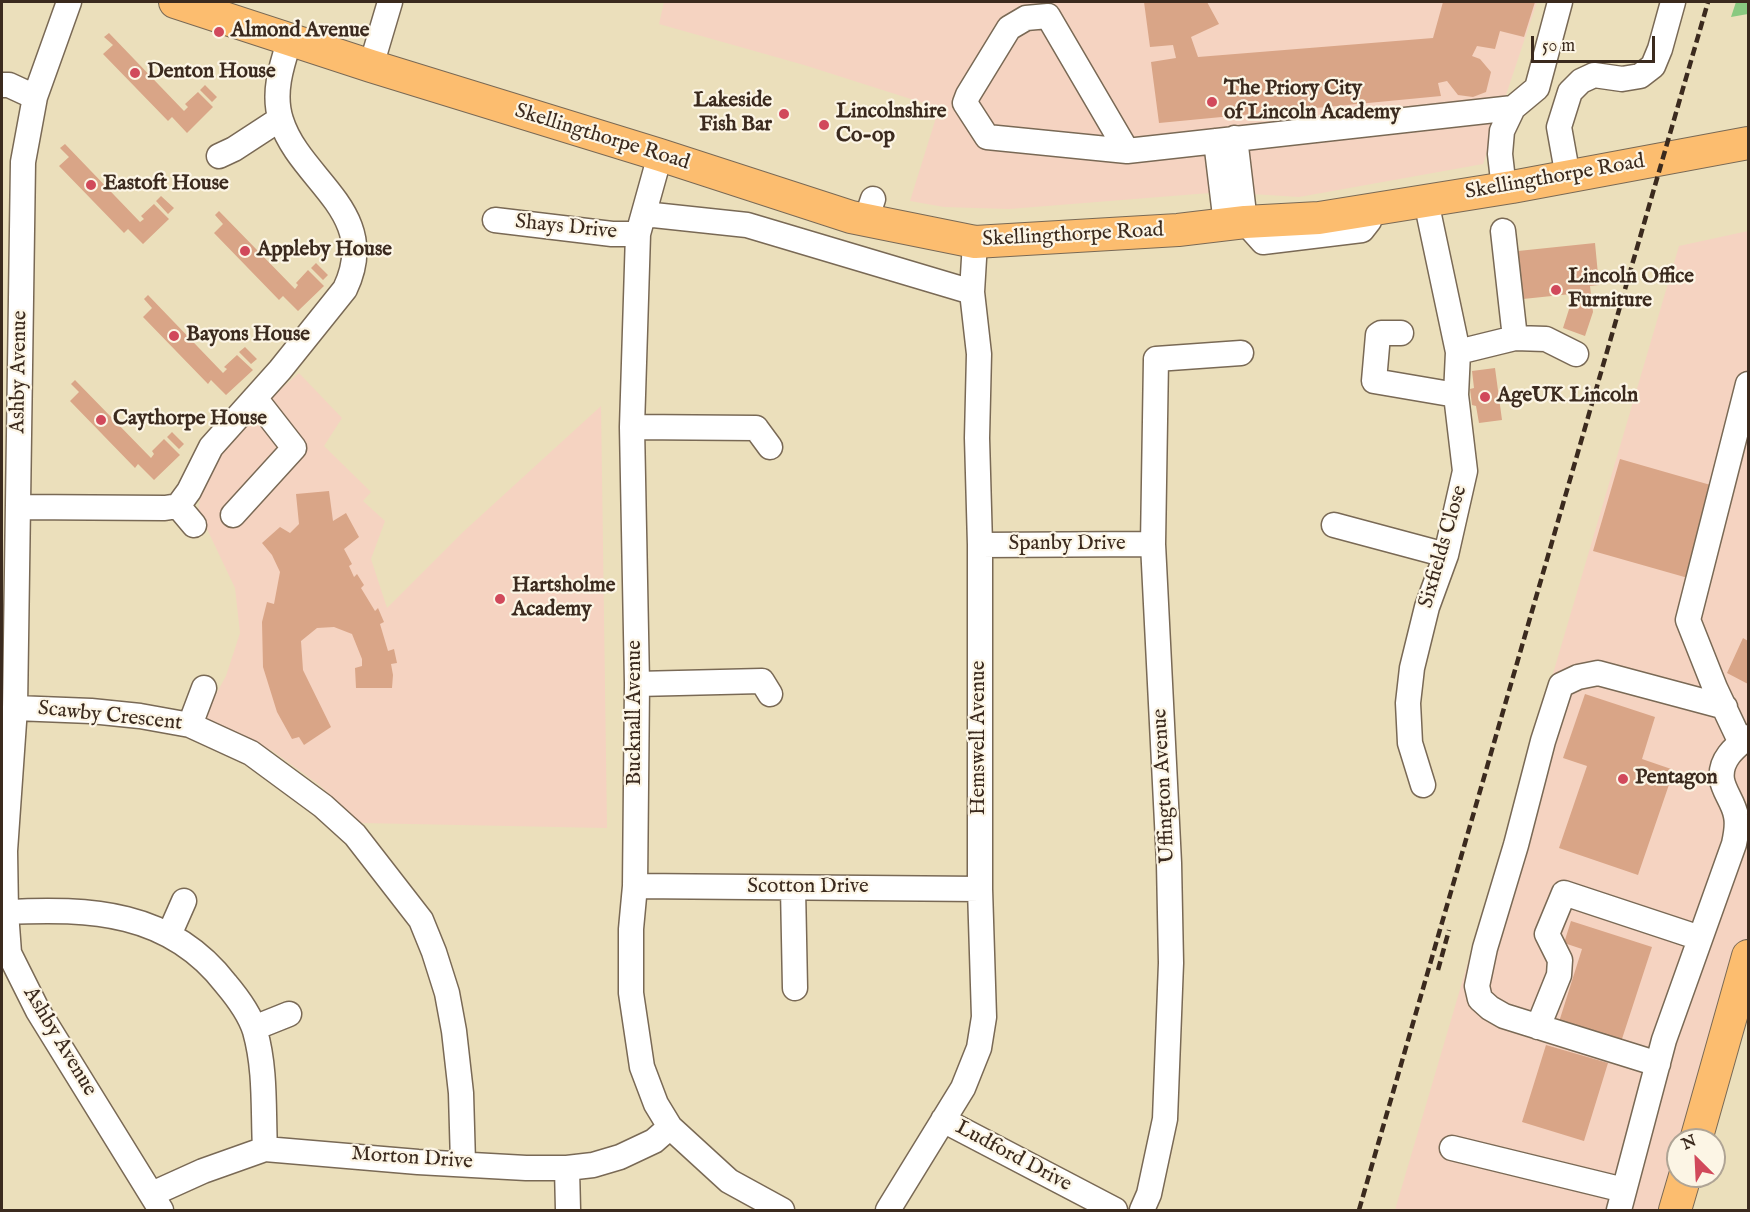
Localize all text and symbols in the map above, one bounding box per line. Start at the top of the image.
place label: Almond Avenue [231,19,369,45]
scale bar [1534,24,1658,62]
marker: Almond Avenue [212,25,226,39]
text: 50 m [1542,35,1575,58]
place label: Denton House [147,60,276,86]
marker: Denton House [128,66,142,80]
place label: The Priory City of Lincoln Academy [1224,77,1400,127]
place label: Lakeside Fish Bar [694,89,772,139]
marker: The Priory City of Lincoln Academy [1205,95,1219,109]
street label: Skellingthorpe Road [511,99,693,177]
place label: Lincolnshire Co-op [836,100,946,150]
marker: Lakeside Fish Bar [777,107,791,121]
marker: Lincolnshire Co-op [817,118,831,132]
street label: Skellingthorpe Road [1463,150,1647,206]
place label: Eastoft House [103,172,229,198]
marker: Eastoft House [84,178,98,192]
street label: Shays Drive [514,210,618,246]
street label: Skellingthorpe Road [982,219,1164,253]
place label: Appleby House [257,238,392,264]
marker: Appleby House [238,244,252,258]
place label: Lincoln Office Furniture [1568,265,1694,315]
marker: Lincoln Office Furniture [1549,283,1563,297]
street label: Ashby Avenue [6,310,34,434]
place label: Bayons House [186,323,310,349]
marker: Bayons House [167,329,181,343]
place label: AgeUK Lincoln [1497,384,1638,410]
marker: AgeUK Lincoln [1478,390,1492,404]
place label: Caythorpe House [113,407,267,433]
marker: Caythorpe House [94,413,108,427]
street label: Sixfields Close [1414,483,1474,611]
street label: Spanby Drive [1008,532,1126,558]
place label: Hartsholme Academy [512,574,615,624]
marker: Hartsholme Academy [493,592,507,606]
street label: Bucknall Avenue [623,640,649,786]
street label: Hemswell Avenue [967,661,993,815]
street label: Scawby Crescent [37,697,183,737]
street label: Uffington Avenue [1148,708,1182,864]
place label: Pentagon [1635,766,1718,792]
marker: Pentagon [1616,772,1630,786]
street label: Scotton Drive [747,875,869,901]
street label: Ashby Avenue [17,983,101,1101]
street label: Ludford Drive [950,1116,1076,1198]
north arrow [1666,1128,1726,1188]
text: N [1679,1131,1700,1155]
street label: Morton Drive [350,1142,474,1176]

